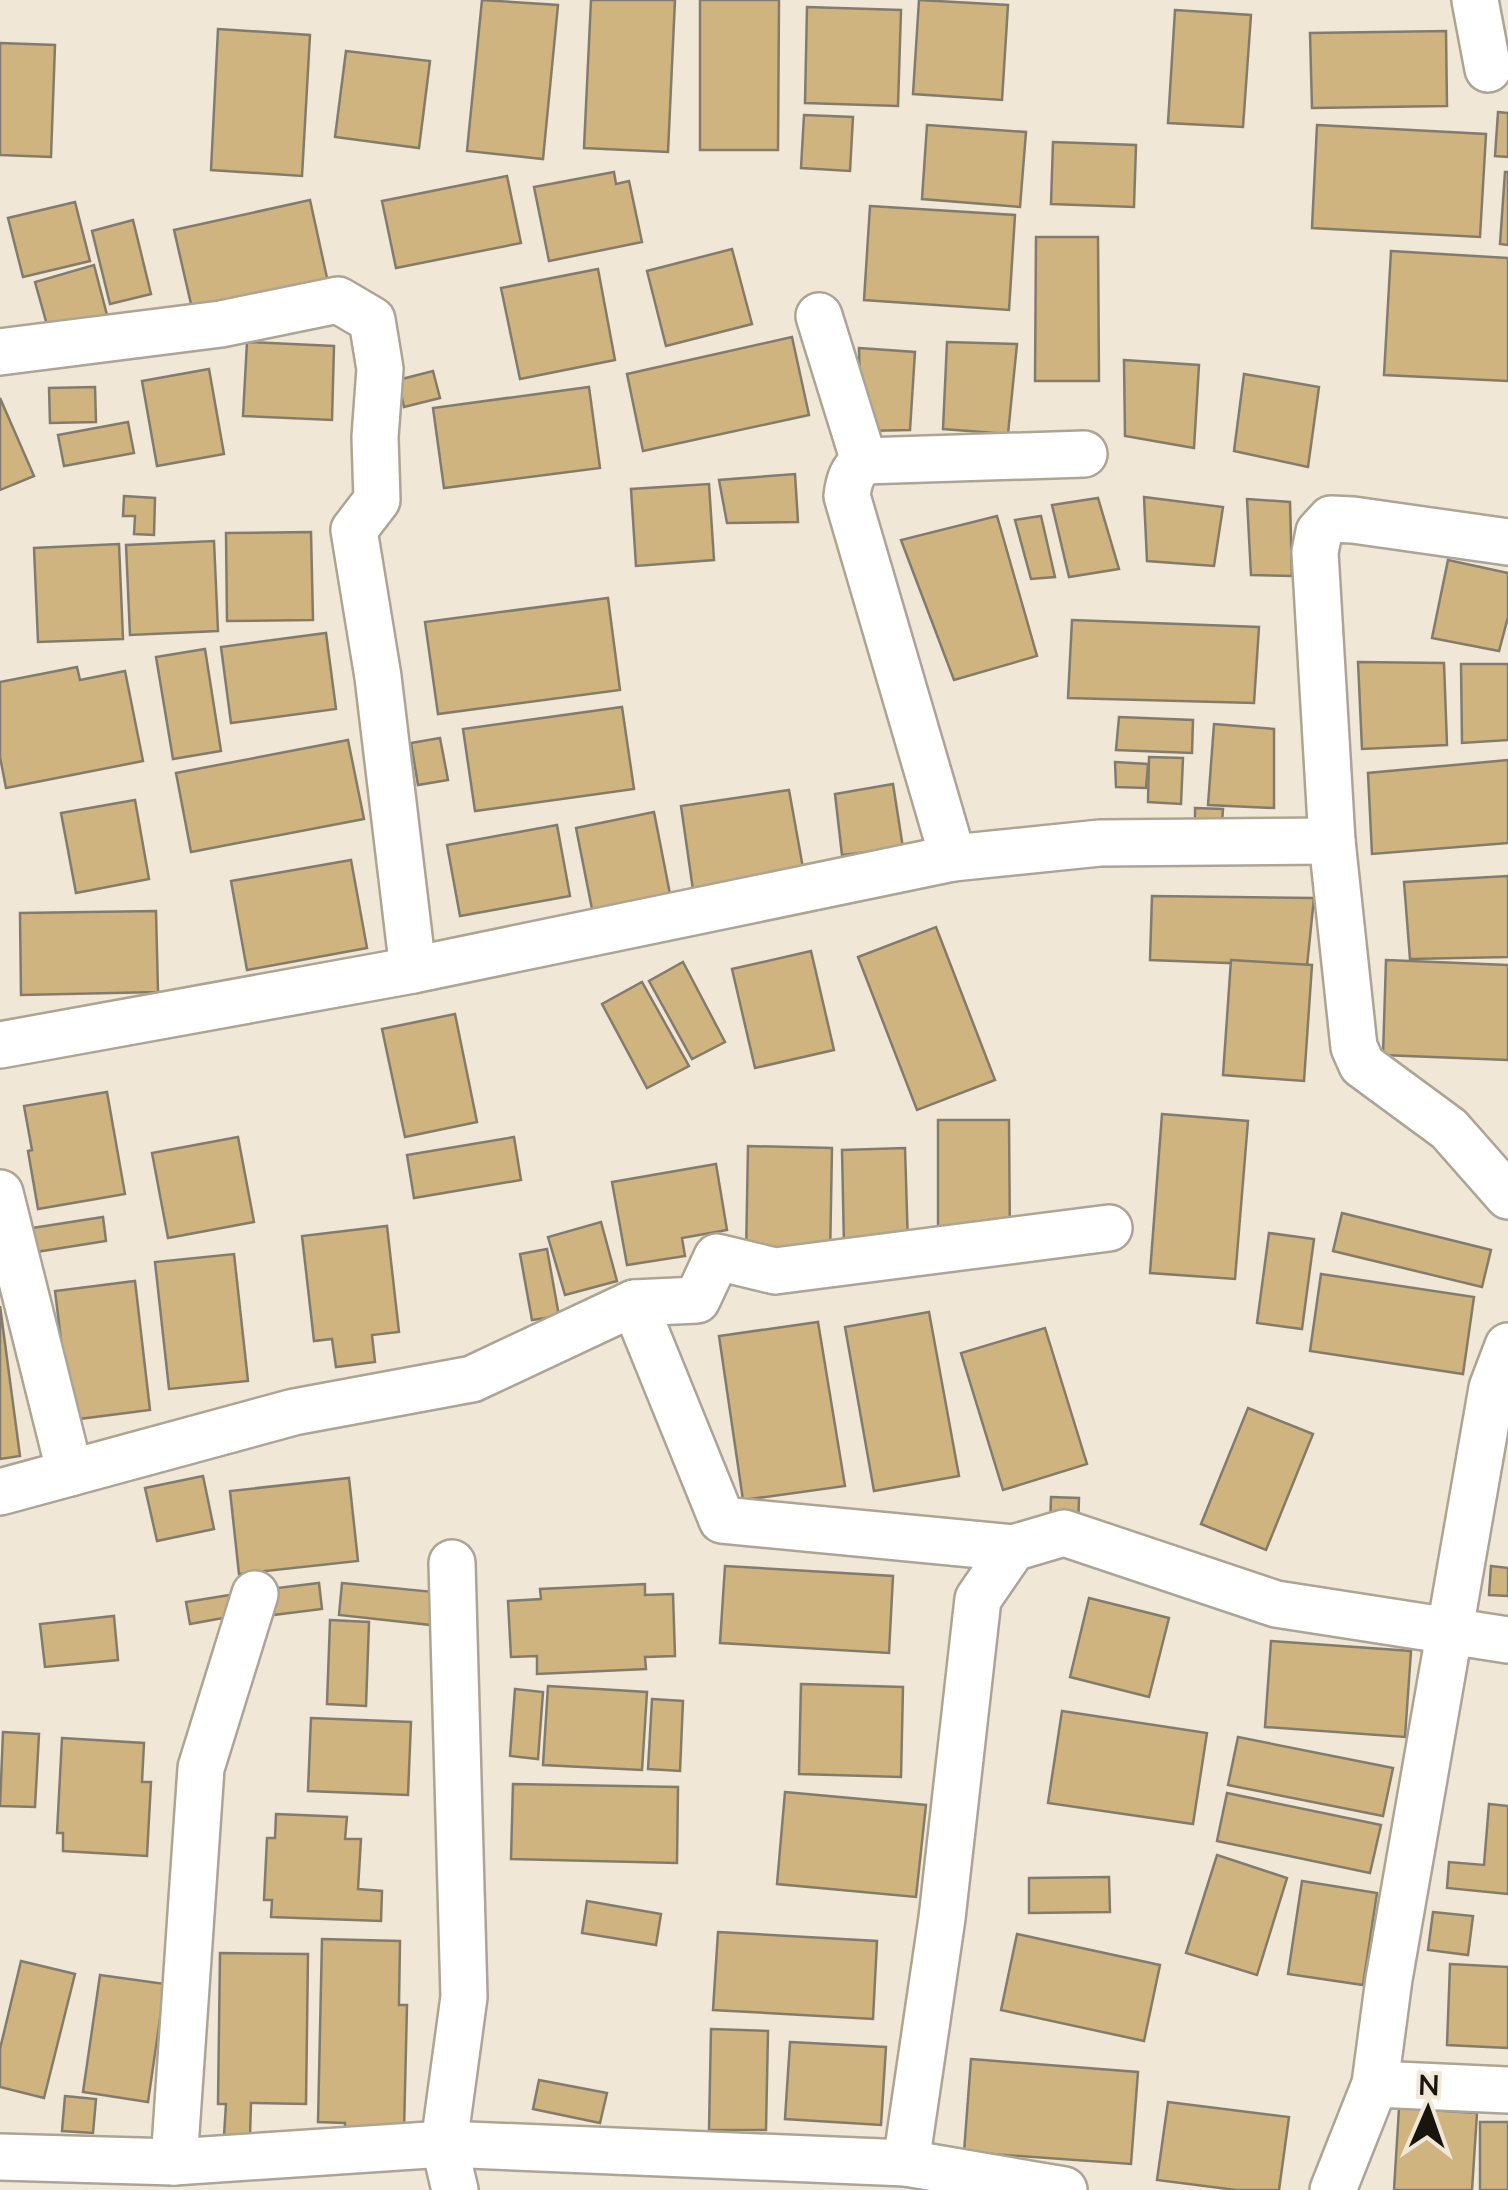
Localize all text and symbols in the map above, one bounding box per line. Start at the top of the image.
north arrow [1378,2060,1478,2160]
text: N [1418,2067,1440,2101]

